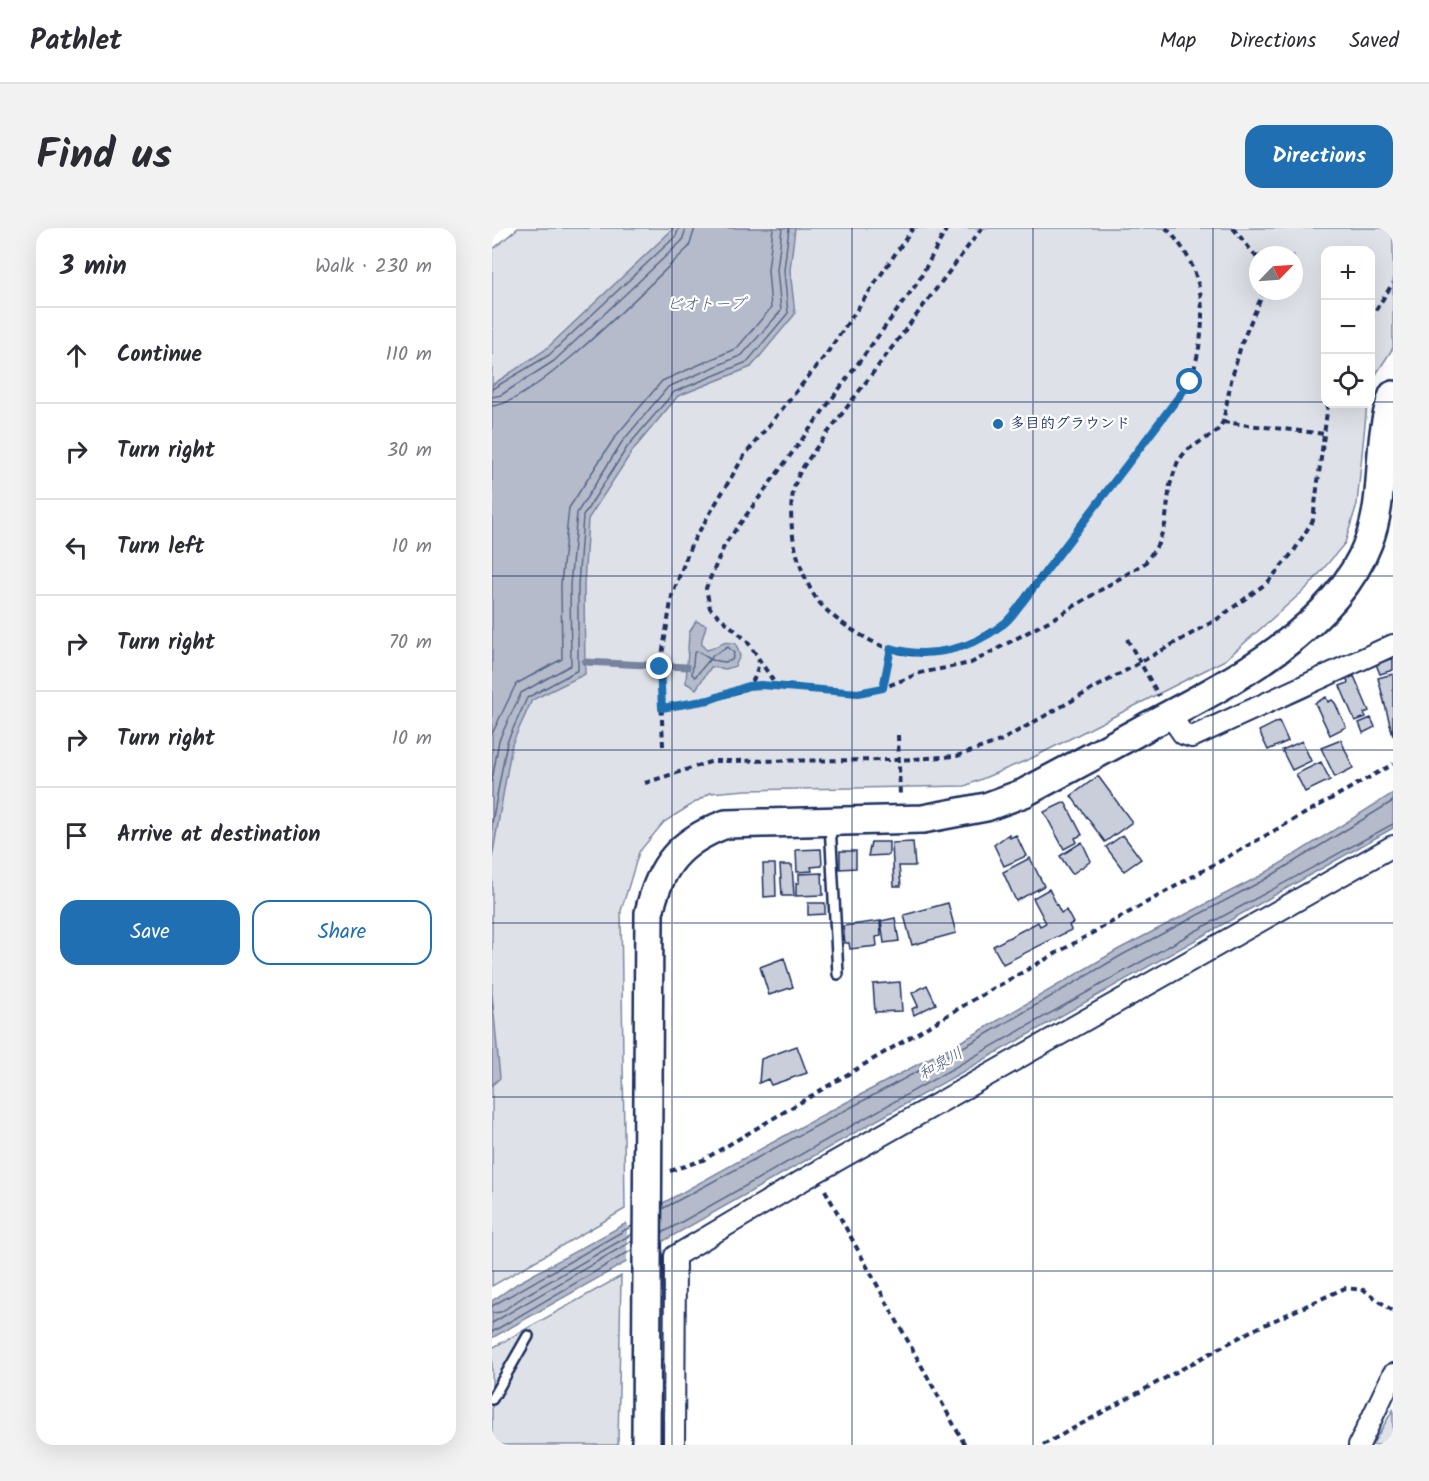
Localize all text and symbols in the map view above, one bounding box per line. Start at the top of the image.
text: Pathlet [30,19,122,64]
text: Map [1160,25,1196,58]
text: Directions [1229,25,1316,58]
text: Saved [1349,25,1399,58]
text: Find us [36,123,172,190]
button: Directions [1245,125,1393,188]
text: 3 min [60,246,127,288]
north arrow [1249,246,1303,300]
map controls [1321,246,1375,408]
button: + [1321,246,1375,300]
text: Walk · 230 m [315,251,432,283]
water label: ビオトープ [666,292,749,317]
button: − [1321,300,1375,354]
text: Continue [117,338,202,373]
icon: ahead [60,339,93,372]
text: 110 m [386,339,432,371]
button: locate [1321,354,1375,408]
route start [1176,368,1202,394]
place label: 多目的グラウンド [1010,412,1130,436]
marker: 多目的グラウンド [991,417,1005,431]
text: Turn right [117,434,215,469]
icon: right [60,435,93,468]
text: 30 m [387,435,432,467]
text: Turn left [117,530,204,565]
icon: left [60,531,93,564]
text: 10 m [392,531,432,563]
text: Turn right [117,626,215,661]
icon: right [60,627,93,660]
text: 70 m [389,627,432,659]
route end [646,653,672,679]
text: Turn right [117,722,215,757]
icon: right [60,723,93,756]
text: 10 m [392,723,432,755]
text: Arrive at destination [117,818,320,853]
icon: arrive [60,819,93,852]
button: Save [60,900,240,965]
button: Share [252,900,432,965]
water label: 和泉川 [914,1041,968,1087]

